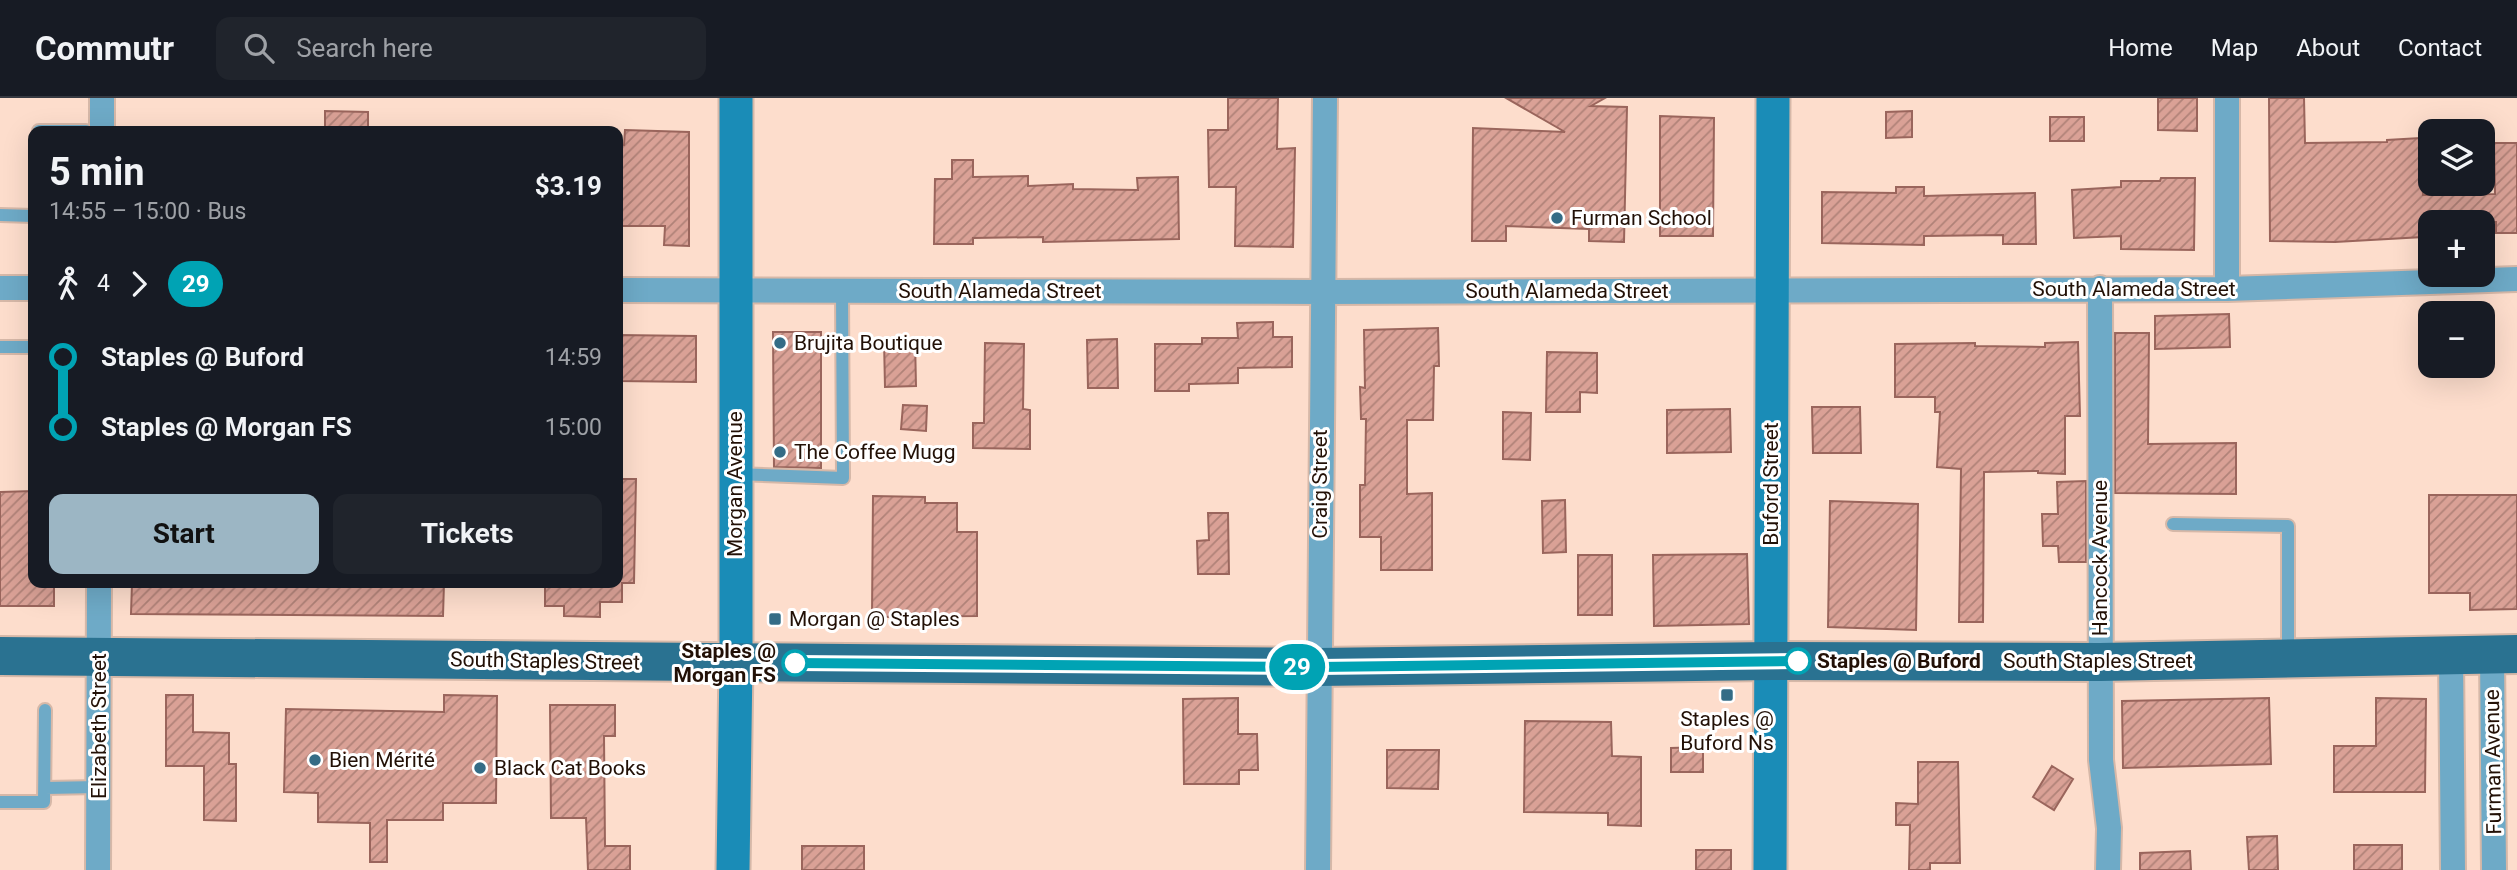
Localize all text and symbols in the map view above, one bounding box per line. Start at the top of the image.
search box [216,17,706,80]
text: Commutr [35,29,174,68]
icon: search [240,29,278,67]
text: Search here [296,33,433,63]
text: Home [2108,34,2173,62]
text: Map [2211,34,2258,62]
text: About [2296,34,2360,62]
text: Contact [2398,34,2482,62]
map controls [2418,119,2495,378]
button: layers [2418,119,2495,196]
text: 5 min [49,150,145,194]
text: $3.19 [535,171,602,201]
text: 14:55 – 15:00 · Bus [49,198,246,225]
place label: Furman School [1571,206,1712,230]
marker: Furman School [1549,210,1565,226]
button: + [2418,210,2495,287]
icon: walk [49,265,87,303]
icon: forward [120,265,158,303]
text: 4 [97,270,110,297]
text: 29 [182,270,209,298]
street label: South Alameda Street [2032,277,2236,301]
street label: South Alameda Street [898,279,1102,303]
street label: South Alameda Street [1465,279,1669,303]
button: − [2418,301,2495,378]
place label: Brujita Boutique [794,331,943,355]
marker: Brujita Boutique [772,335,788,351]
text: Staples @ Buford [101,342,304,372]
text: 14:59 [545,344,602,371]
street label: Morgan Avenue [723,411,747,557]
text: Staples @ Morgan FS [101,412,352,442]
text: 15:00 [545,414,602,441]
street label: Buford Street [1759,422,1783,546]
street label: Craig Street [1308,429,1332,539]
place label: The Coffee Mugg [794,440,955,464]
marker: The Coffee Mugg [772,444,788,460]
street label: Hancock Avenue [2088,480,2112,636]
button: Start [49,494,319,574]
button: Tickets [333,494,602,574]
place label: Morgan @ Staples [789,607,960,631]
marker: Morgan @ Staples [767,611,783,627]
place label: Staples @ Morgan FS [674,639,776,687]
line badge: 29 [1266,644,1328,690]
street label: South Staples Street [450,647,640,675]
marker: Staples @ Buford [1785,648,1811,674]
place label: Staples @ Buford [1817,649,1981,673]
street label: South Staples Street [2003,649,2193,673]
marker: Staples @ Morgan FS [782,650,808,676]
street label: Elizabeth Street [87,653,111,799]
text: 29 [1283,653,1311,681]
marker: Staples @ Buford Ns [1719,687,1735,703]
street label: Furman Avenue [2480,689,2506,835]
place label: Staples @ Buford Ns [1680,707,1774,755]
place label: Bien Mérité [329,748,435,772]
marker: Bien Mérité [307,752,323,768]
place label: Black Cat Books [494,756,646,780]
marker: Black Cat Books [472,760,488,776]

